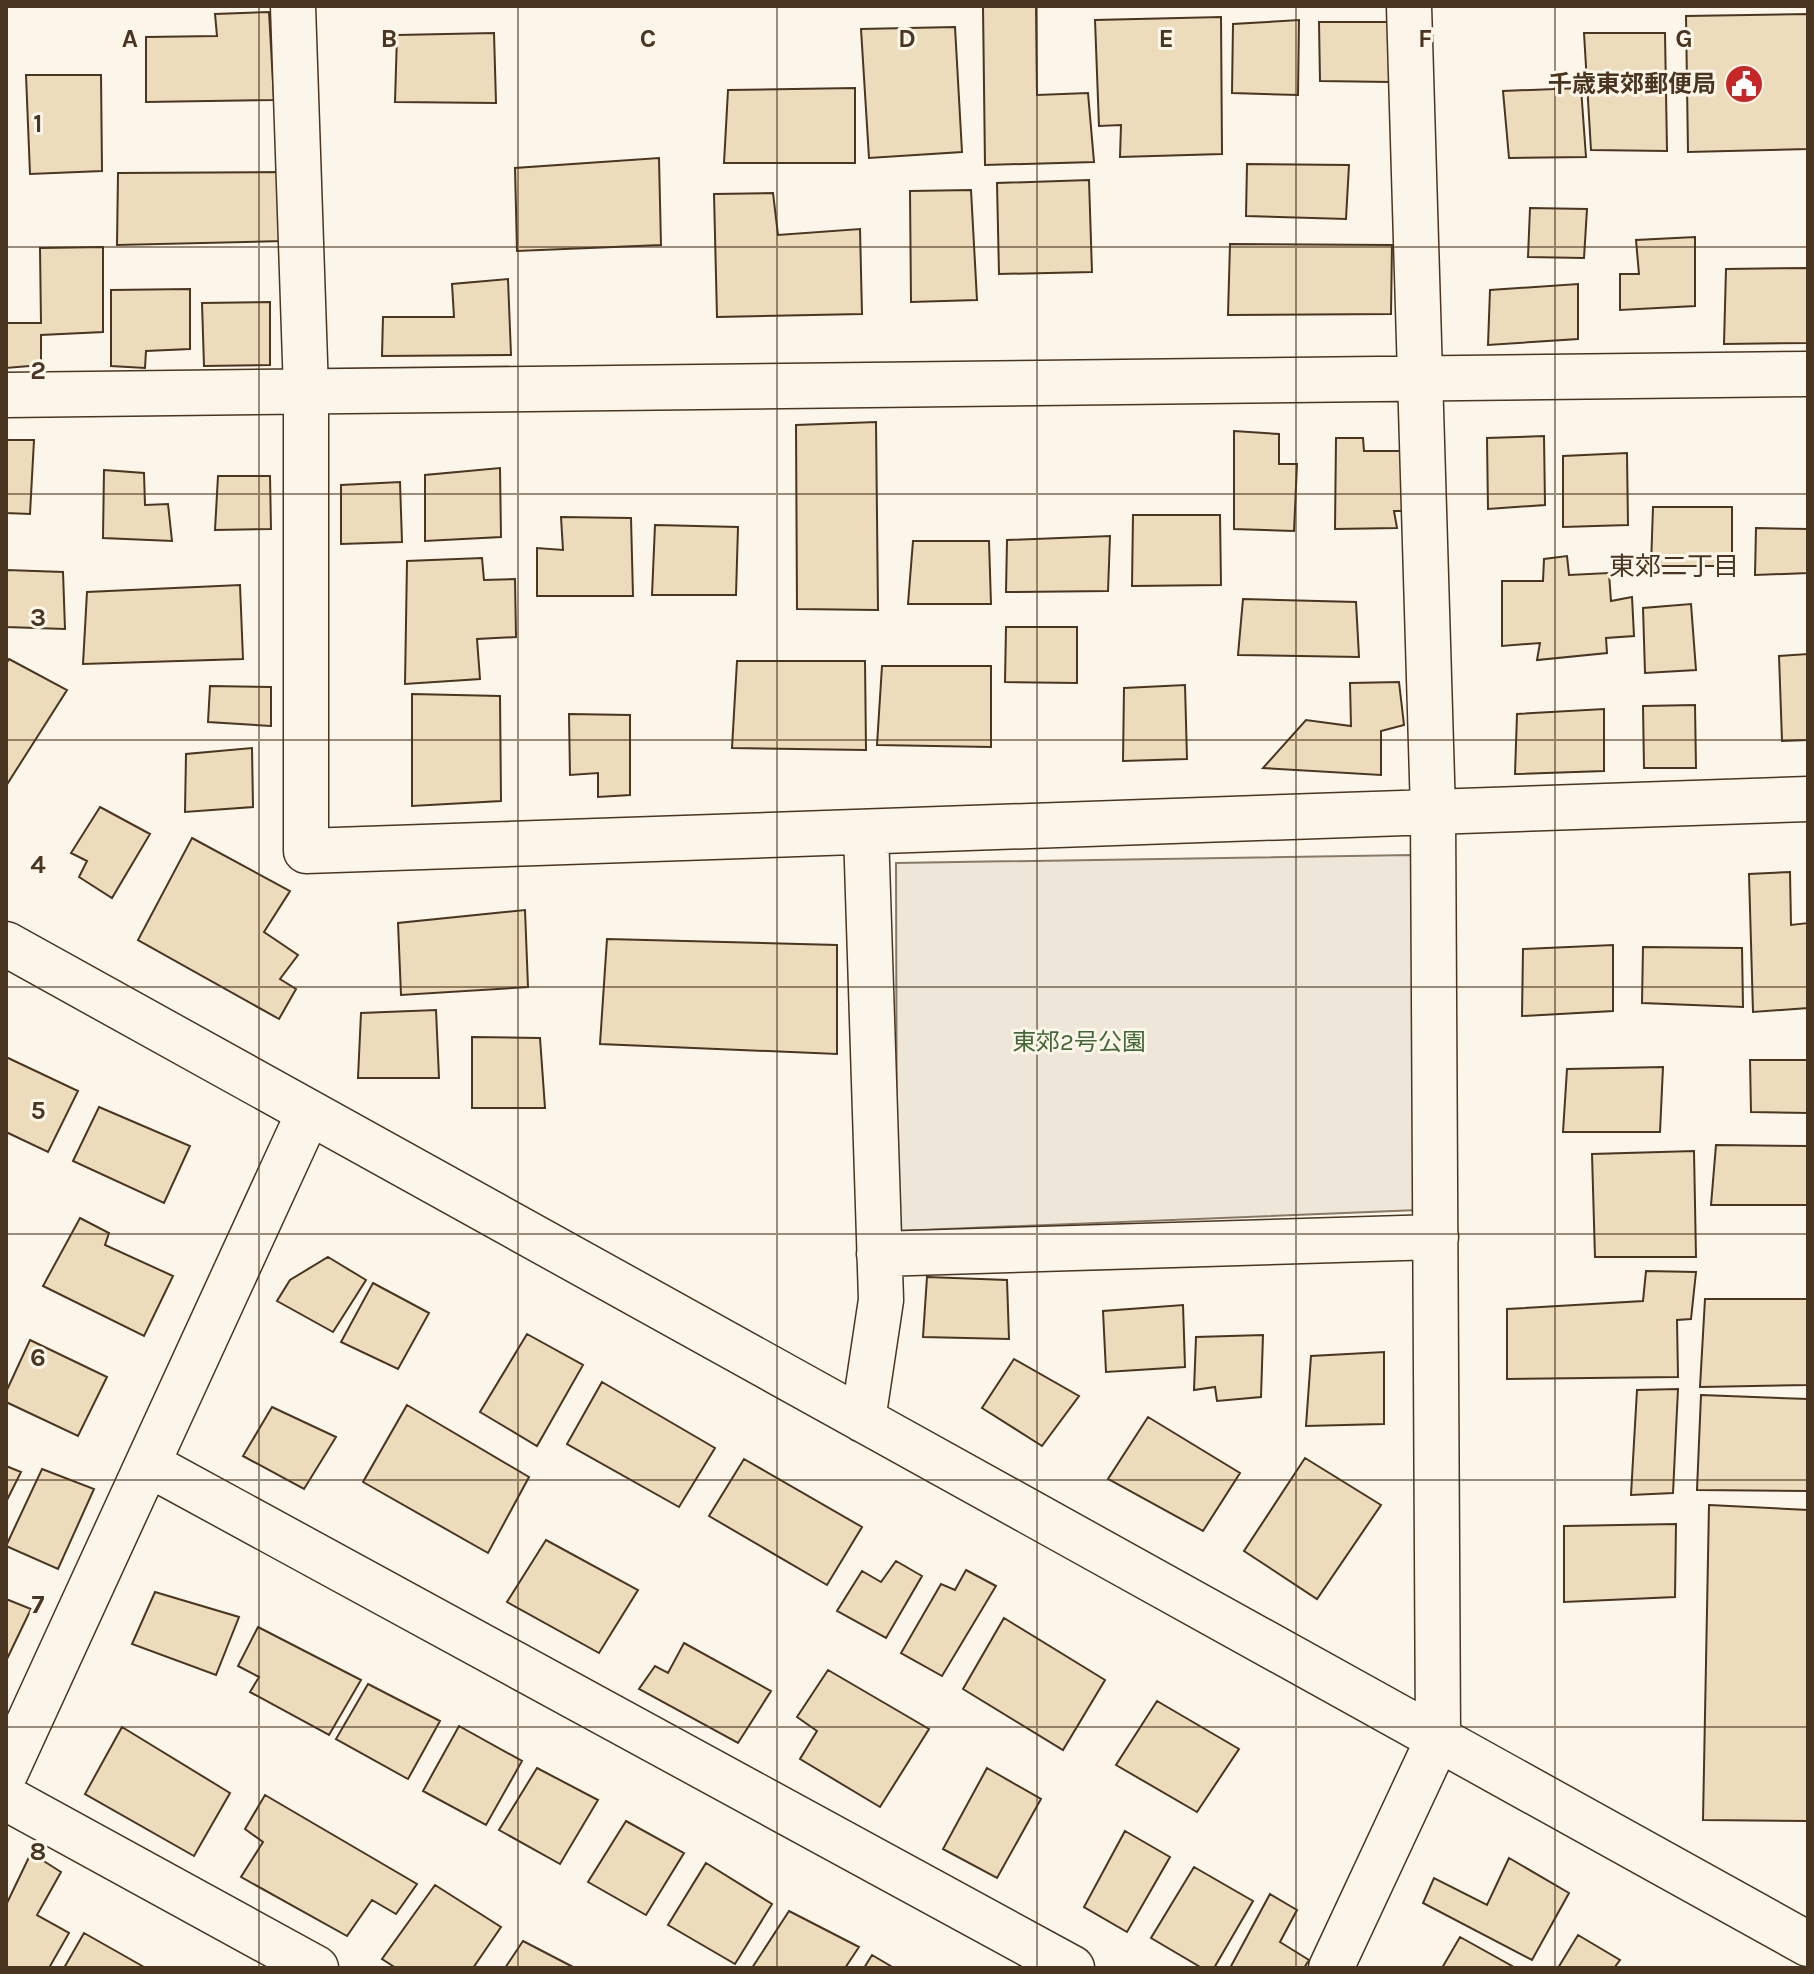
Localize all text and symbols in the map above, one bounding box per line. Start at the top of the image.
text: A [122,23,138,54]
text: B [381,23,397,54]
text: C [640,23,656,54]
text: D [898,23,916,54]
text: E [1158,23,1174,54]
text: F [1418,23,1432,54]
text: G [1675,23,1693,54]
public building icon: 千歳東郊郵便局 [1723,63,1765,105]
place label: 千歳東郊郵便局 [1548,70,1716,98]
text: 1 [33,108,43,139]
text: 2 [30,355,46,386]
district label: 東郊二丁目 [1609,551,1739,582]
text: 3 [30,602,46,633]
text: 4 [30,849,46,880]
park label: 東郊2号公園 [1012,1028,1146,1056]
text: 5 [30,1095,46,1126]
text: 6 [30,1342,46,1373]
text: 7 [32,1589,45,1620]
text: 8 [30,1836,46,1867]

